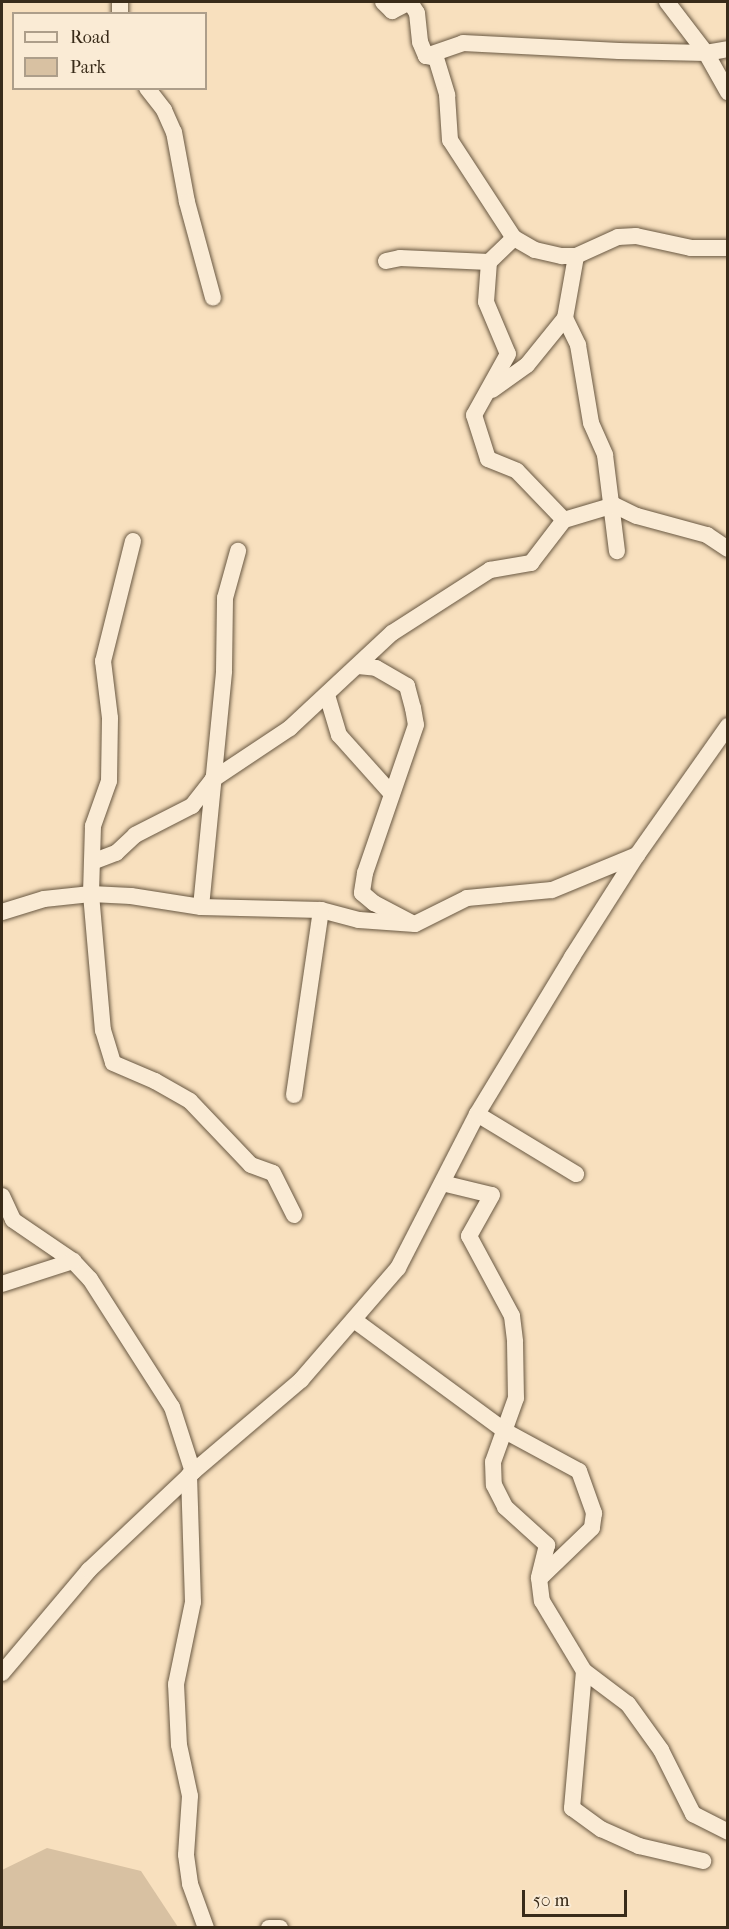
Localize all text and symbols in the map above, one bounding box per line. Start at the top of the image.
legend [12,12,207,90]
text: Road [70,27,110,48]
text: Park [70,57,106,78]
scale bar [525,1878,630,1916]
text: 50 m [533,1890,569,1911]

